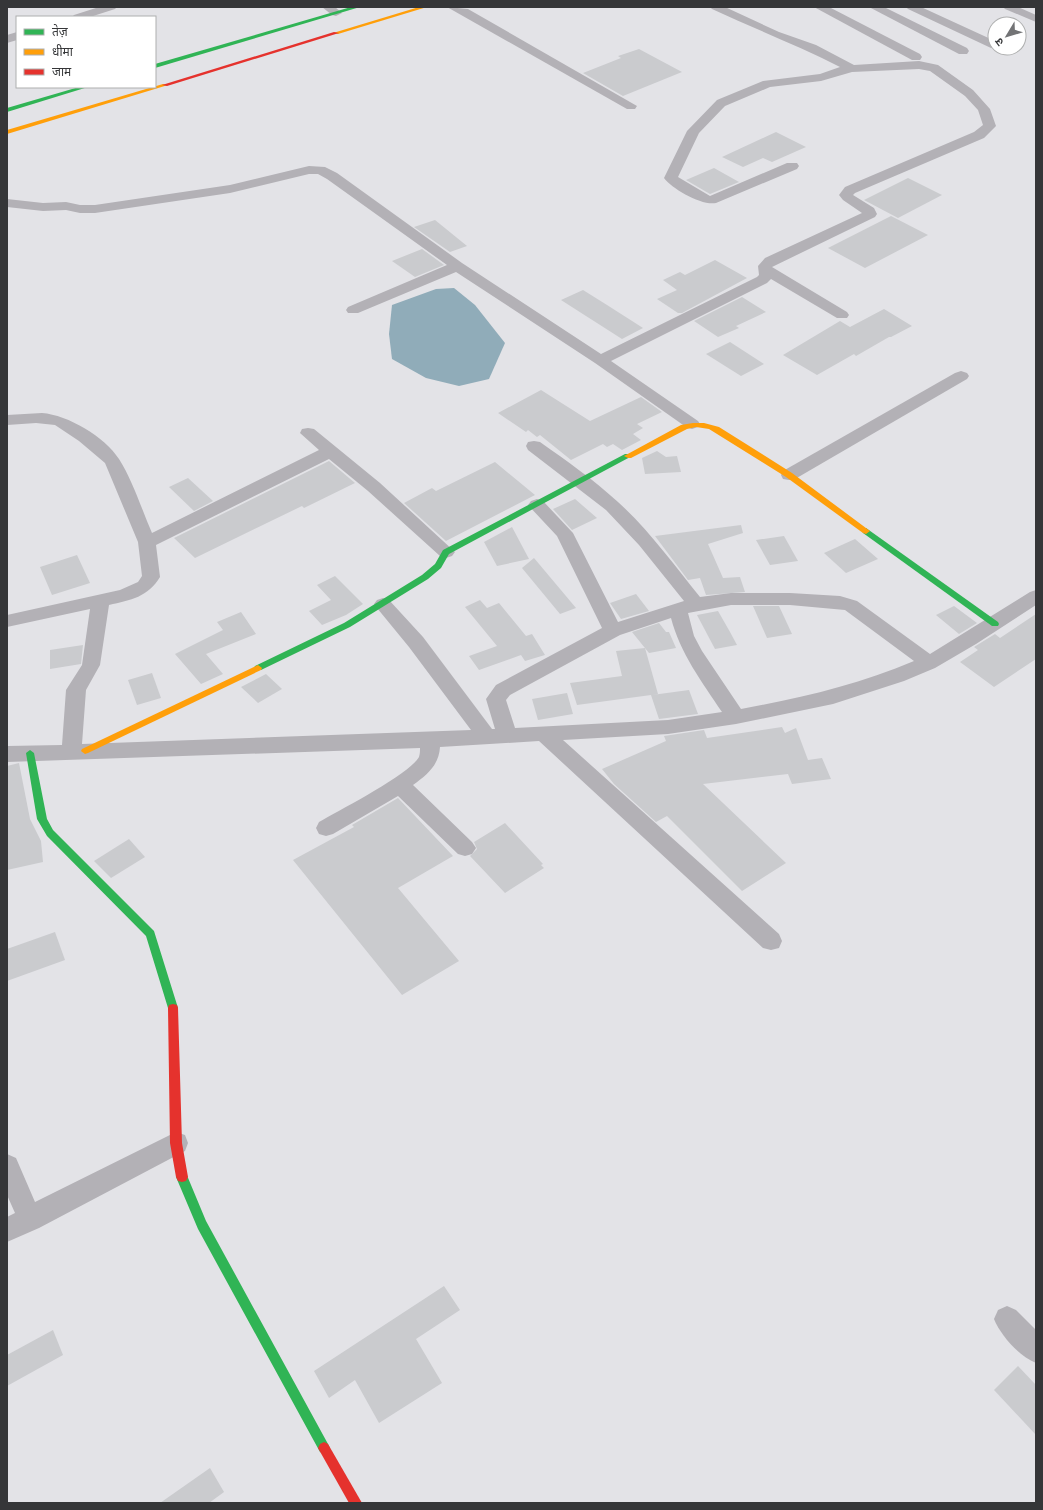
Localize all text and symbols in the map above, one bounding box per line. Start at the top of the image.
legend [16,16,156,88]
north arrow [987,16,1027,56]
text: तेज़ [52,24,69,39]
text: उ [992,35,1007,48]
text: धीमा [52,44,74,59]
text: जाम [52,65,72,79]

